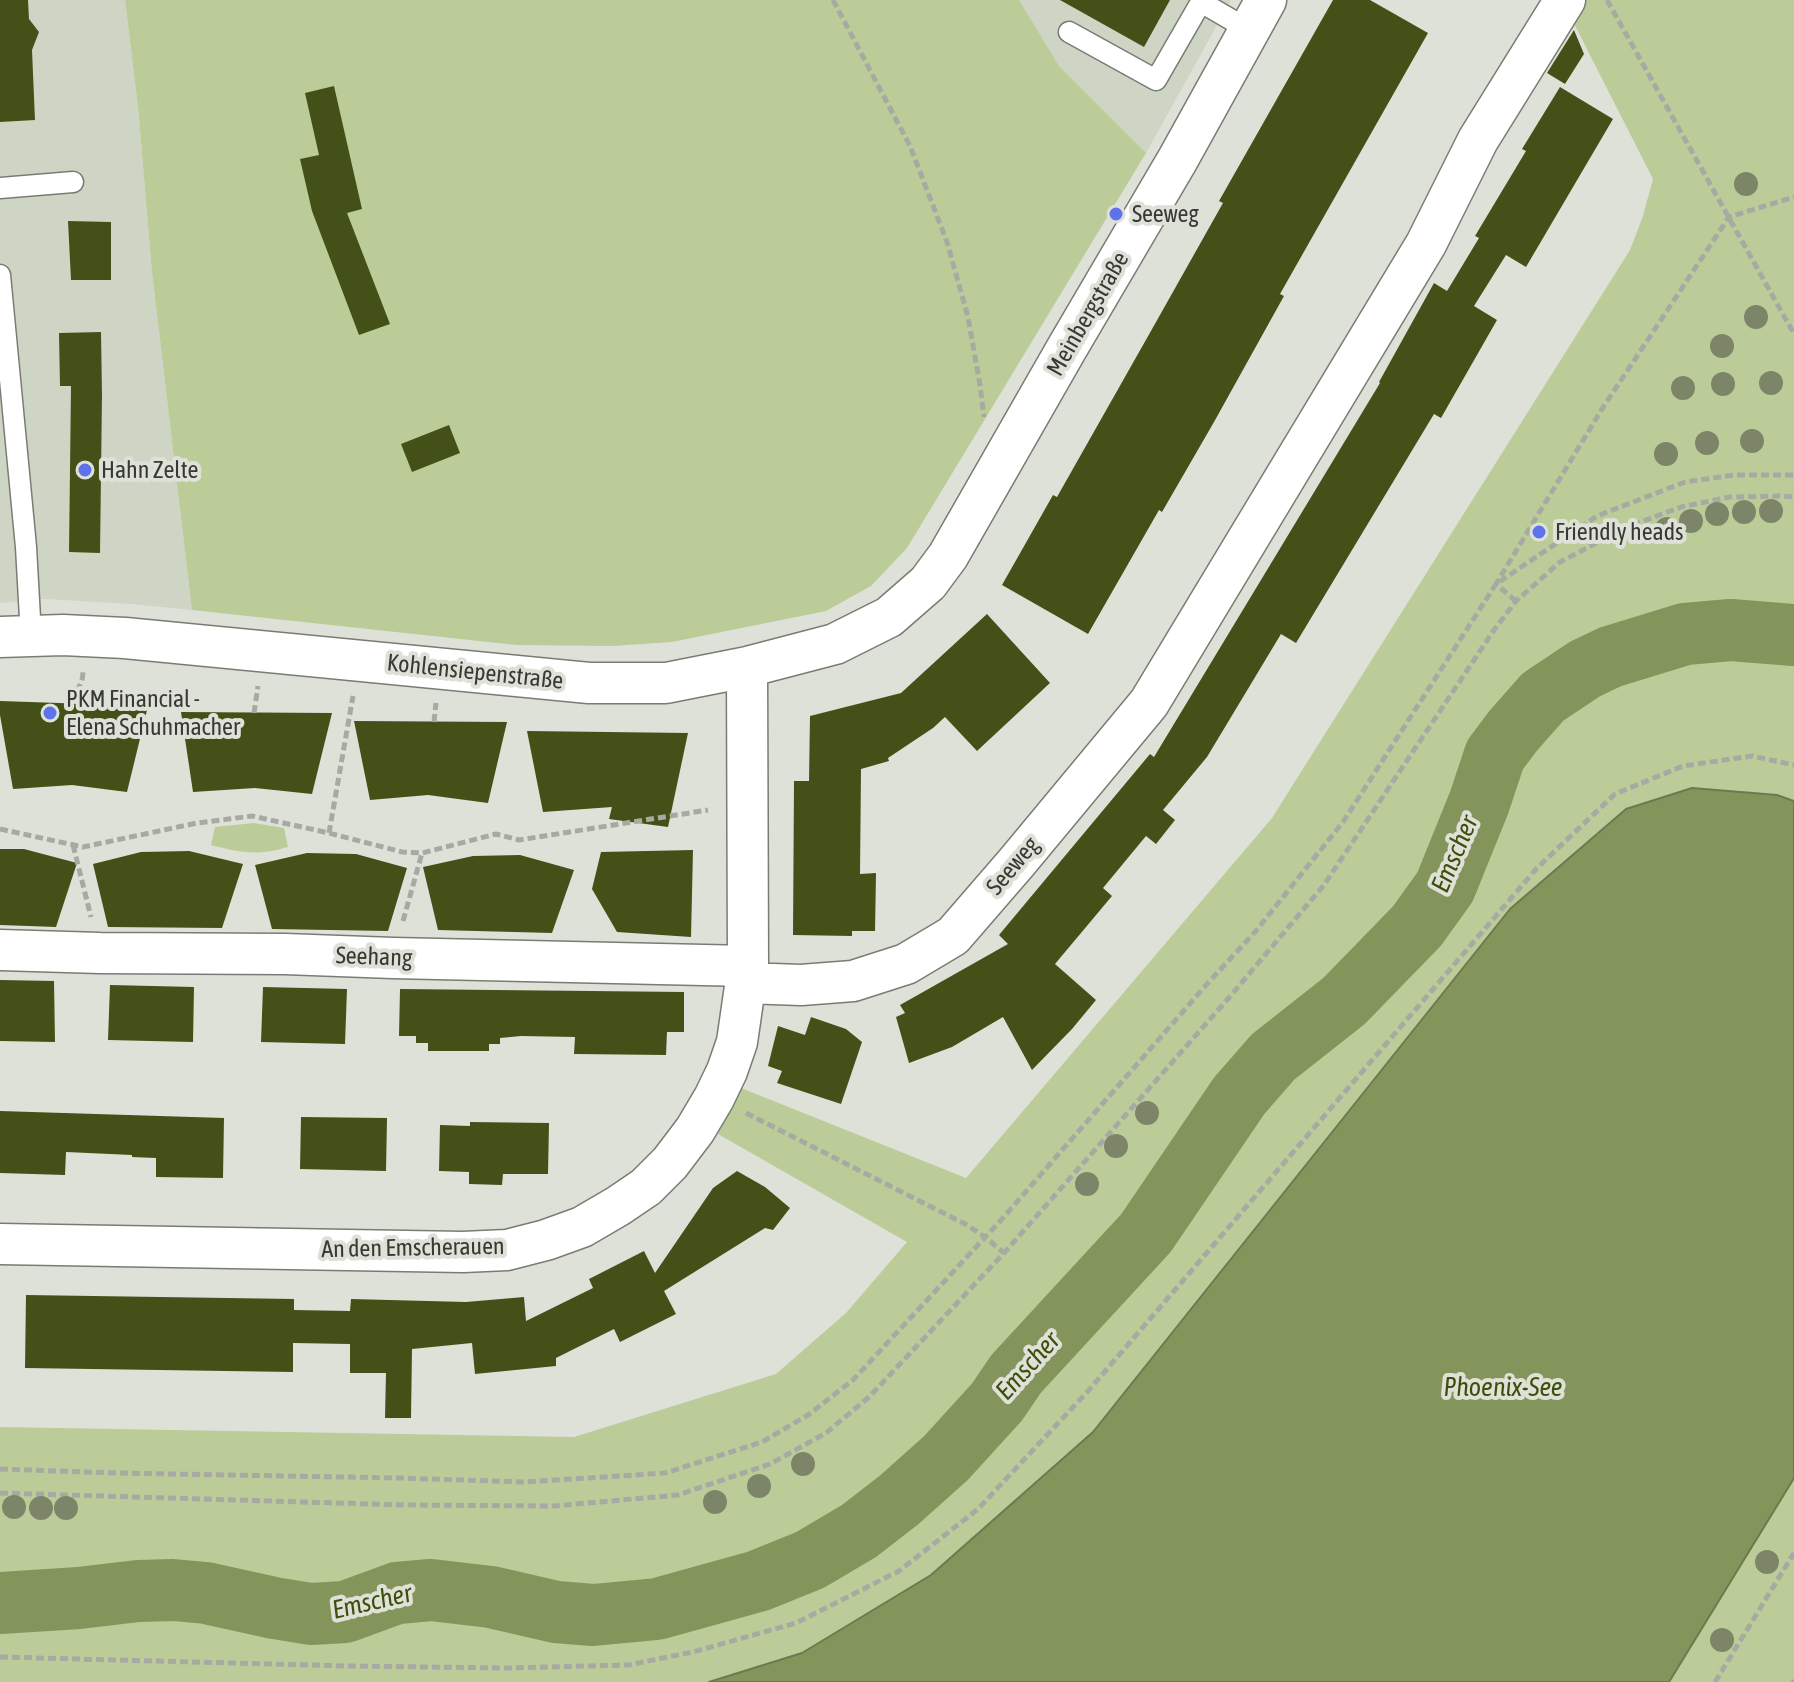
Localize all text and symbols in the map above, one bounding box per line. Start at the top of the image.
place label: Seeweg [1132,200,1199,228]
marker: Seeweg [1107,205,1125,223]
street label: Meinbergstraße [1041,247,1135,381]
place label: Hahn Zelte [101,456,198,484]
marker: Hahn Zelte [76,461,94,479]
place label: Friendly heads [1555,518,1684,546]
marker: Friendly heads [1530,523,1548,541]
street label: Kohlensiepenstraße [385,648,565,696]
place label: PKM Financial - Elena Schuhmacher [66,685,240,741]
marker: PKM Financial - Elena Schuhmacher [41,704,59,722]
water label: Emscher [1425,811,1485,897]
street label: Seeweg [980,831,1046,901]
street label: Seehang [335,941,413,973]
street label: An den Emscherauen [321,1232,505,1264]
water label: Emscher [989,1326,1067,1406]
water label: Phoenix-See [1444,1372,1562,1404]
water label: Emscher [329,1578,415,1626]

